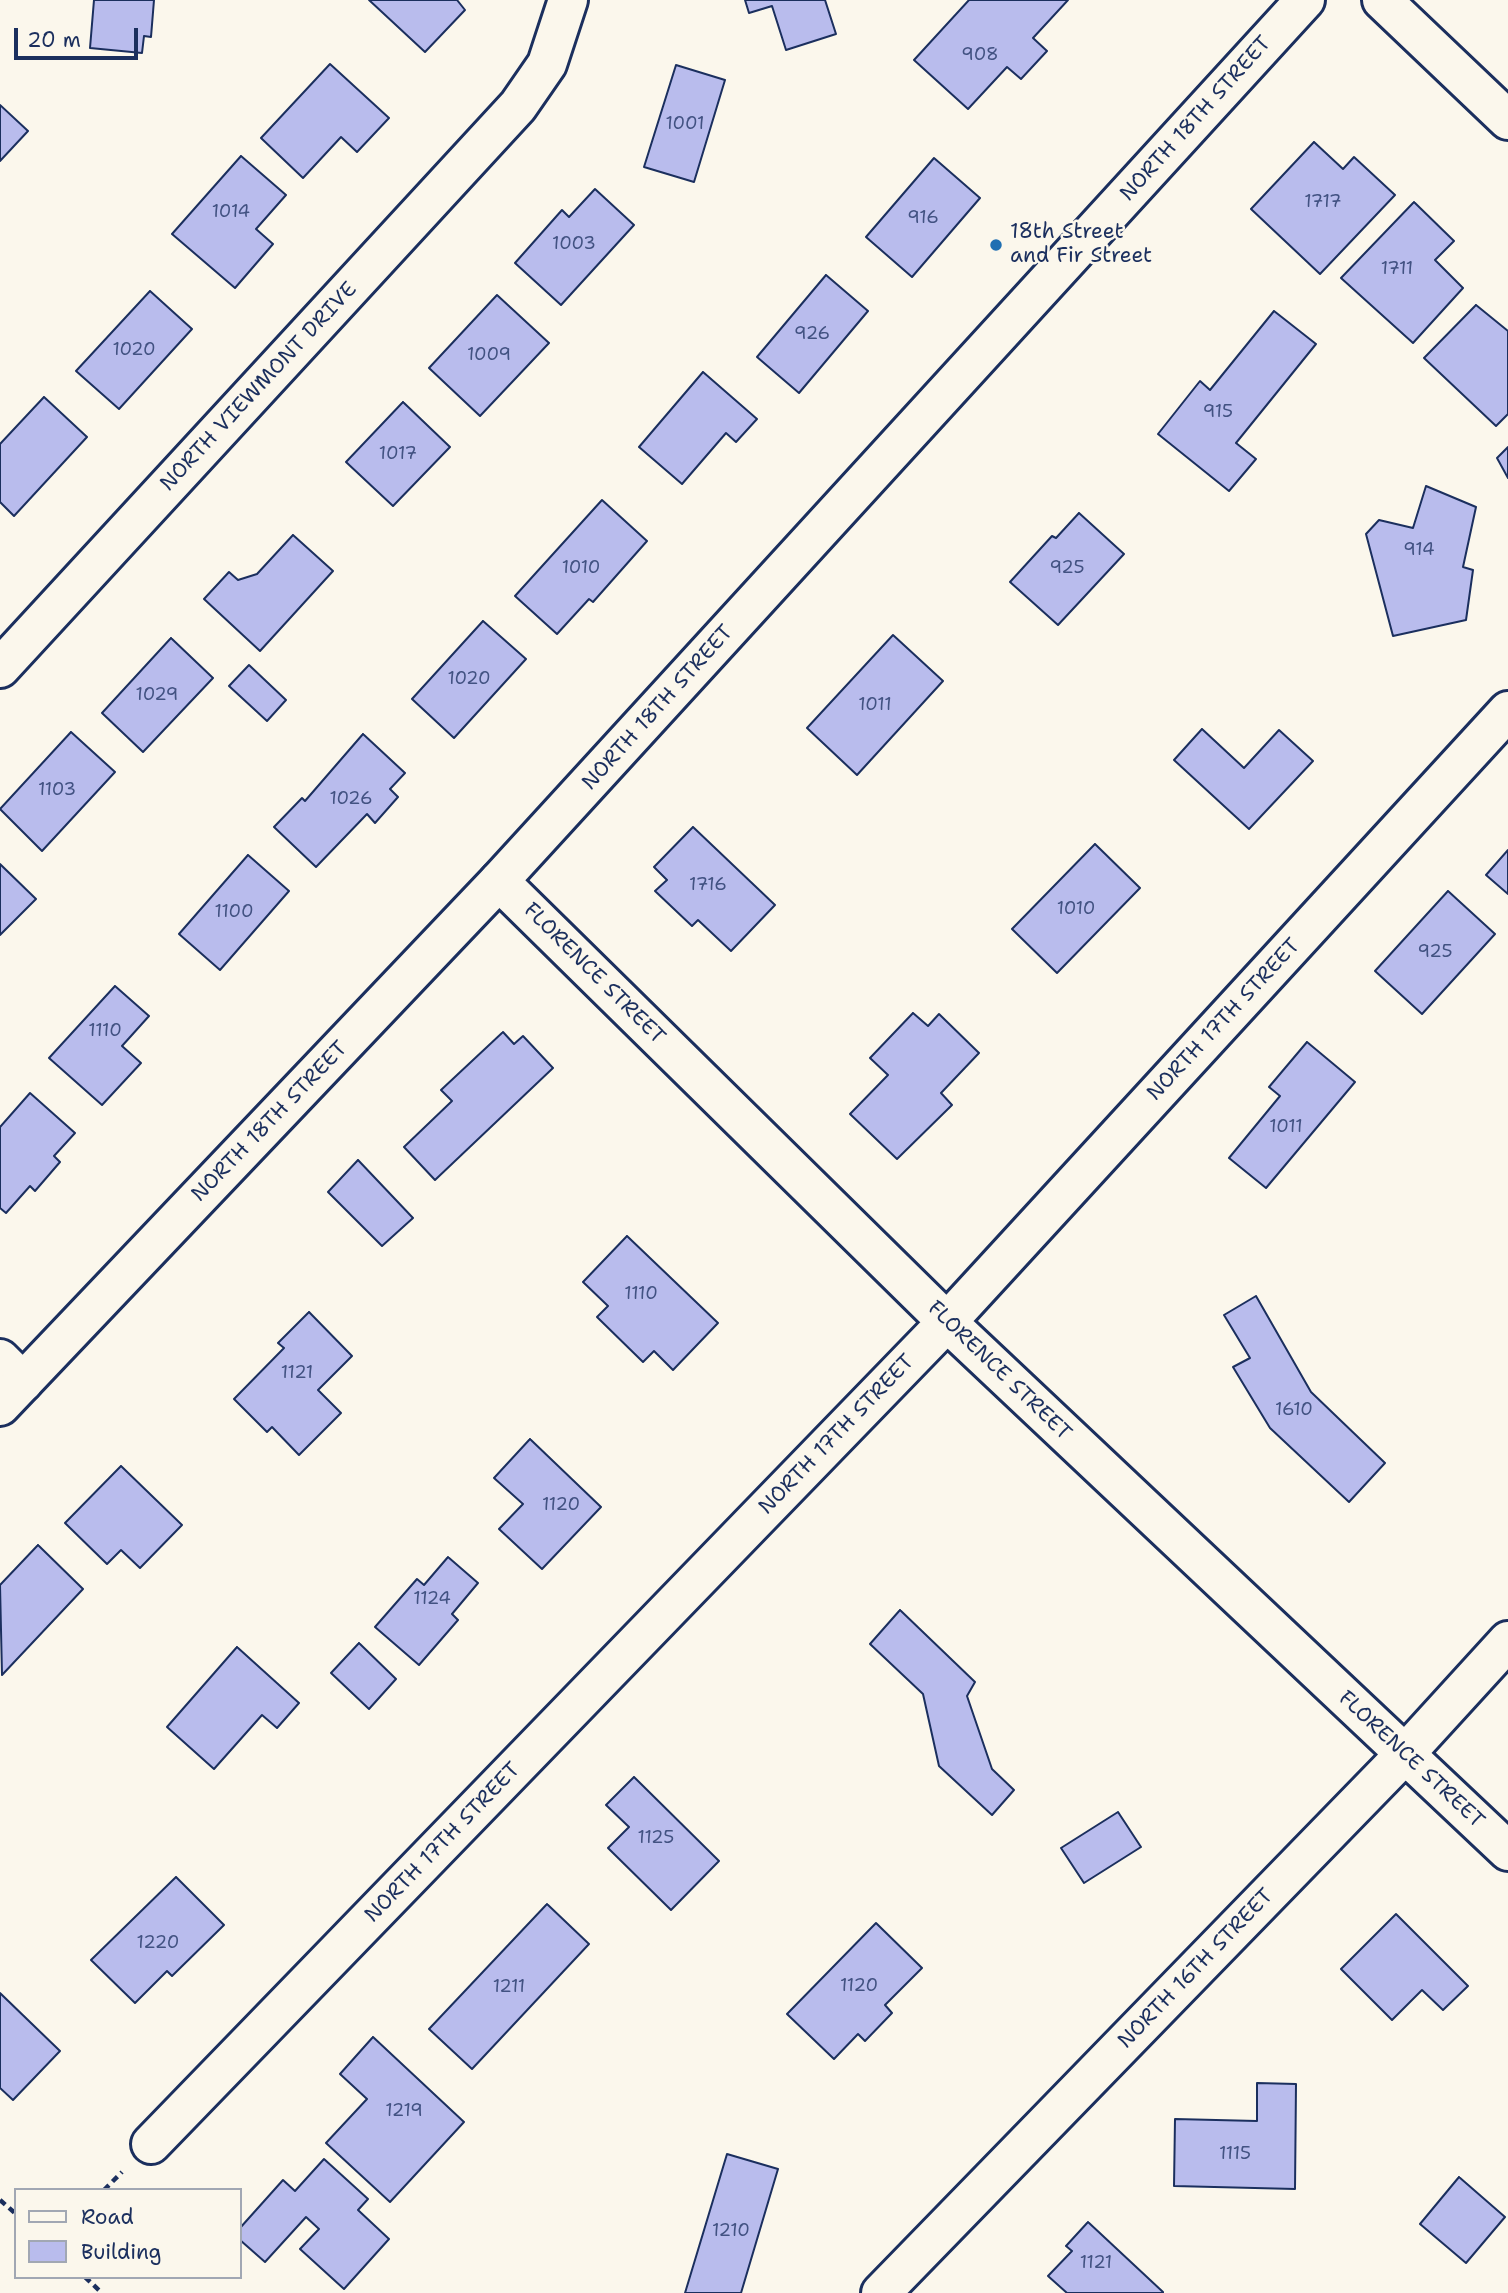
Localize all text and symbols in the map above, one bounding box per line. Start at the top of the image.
scale bar [18,14,142,58]
text: 20 m [27,26,81,54]
street label: NORTH 18TH STREET [1115,31,1277,207]
house number: 908 [961,44,999,66]
house number: 1001 [665,113,705,135]
house number: 1717 [1304,191,1342,213]
house number: 1014 [212,201,250,223]
house number: 916 [907,207,939,229]
place label: 18th Street and Fir Street [1010,220,1152,270]
house number: 1003 [552,233,596,255]
marker: 18th Street and Fir Street [988,237,1004,253]
house number: 1711 [1381,258,1413,280]
street label: NORTH VIEWMONT DRIVE [155,277,363,497]
house number: 926 [794,323,830,345]
house number: 1020 [112,339,156,361]
house number: 1009 [467,344,511,366]
house number: 915 [1203,401,1233,423]
house number: 1017 [379,443,417,465]
house number: 914 [1403,539,1435,561]
house number: 1010 [562,557,600,579]
house number: 925 [1050,557,1084,579]
street label: NORTH 18TH STREET [577,620,739,796]
house number: 1020 [447,668,491,690]
house number: 1029 [136,684,178,706]
house number: 1011 [858,694,892,716]
house number: 1103 [38,779,76,801]
house number: 1026 [330,788,372,810]
house number: 1716 [689,874,727,896]
street label: FLORENCE STREET [518,898,670,1050]
house number: 1010 [1057,898,1095,920]
house number: 1100 [214,901,254,923]
street label: NORTH 17TH STREET [1142,934,1306,1106]
house number: 925 [1418,941,1452,963]
house number: 1110 [88,1020,122,1042]
street label: NORTH 18TH STREET [187,1036,353,1208]
house number: 1011 [1269,1116,1303,1138]
house number: 1110 [624,1283,658,1305]
street label: FLORENCE STREET [922,1296,1076,1446]
street label: NORTH 17TH STREET [754,1350,920,1520]
house number: 1121 [281,1362,313,1384]
house number: 1610 [1275,1399,1313,1421]
house number: 1120 [542,1494,580,1516]
house number: 1124 [413,1588,451,1610]
street label: FLORENCE STREET [1333,1686,1489,1834]
street label: NORTH 17TH STREET [360,1758,526,1928]
house number: 1125 [638,1827,674,1849]
street label: NORTH 16TH STREET [1113,1884,1279,2054]
house number: 1220 [137,1932,179,1954]
house number: 1120 [840,1975,878,1997]
house number: 1211 [493,1976,525,1998]
house number: 1219 [385,2100,423,2122]
house number: 1115 [1219,2143,1251,2165]
legend [14,2188,242,2279]
text: Road [81,2203,134,2231]
house number: 1210 [712,2220,750,2242]
text: Building [81,2238,161,2266]
house number: 1121 [1080,2252,1112,2274]

